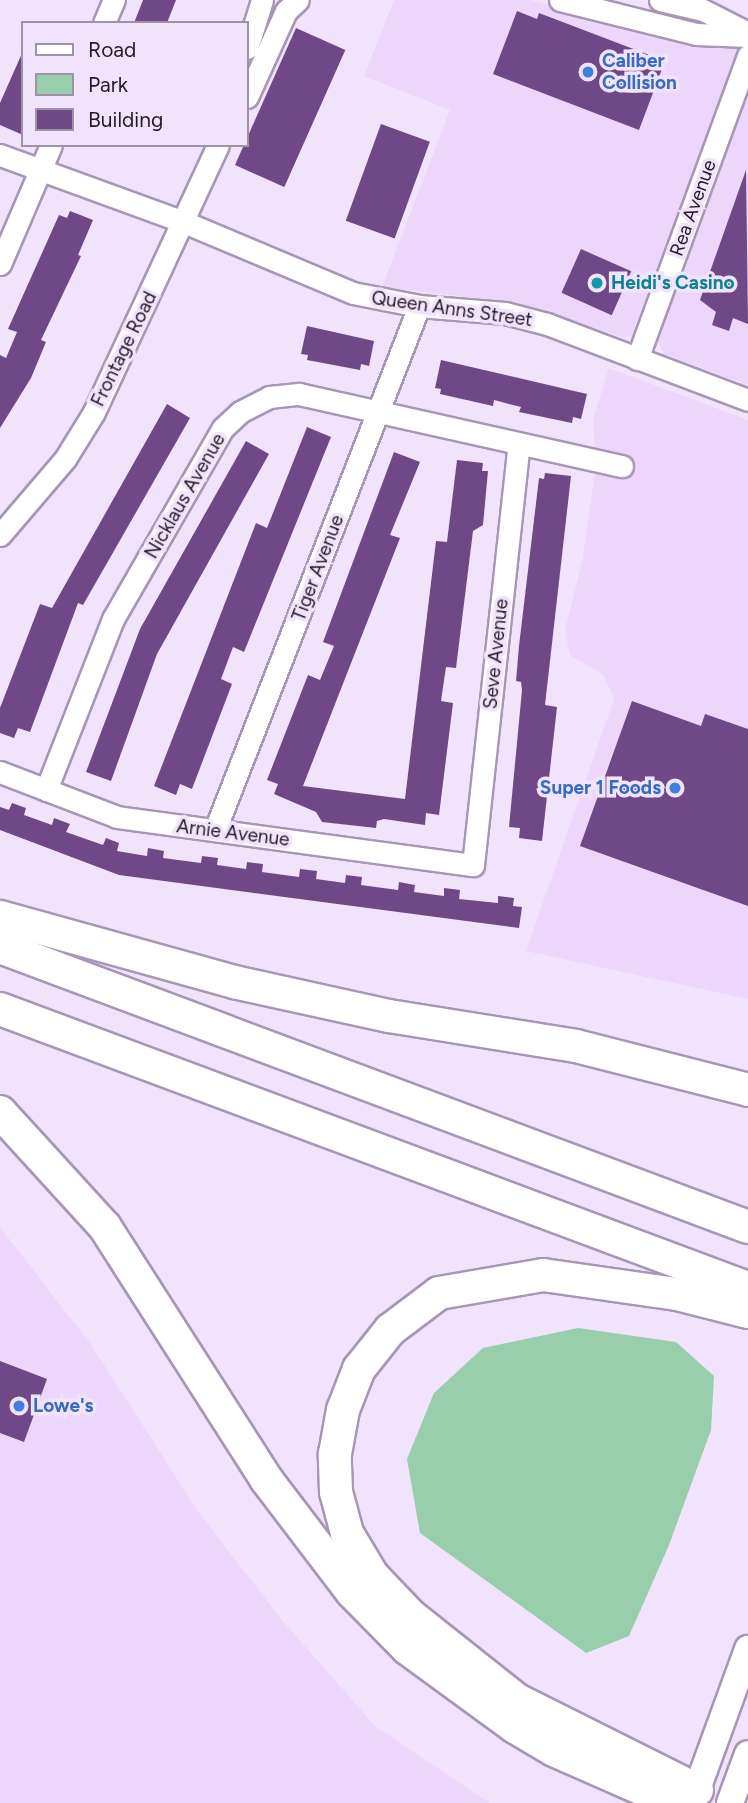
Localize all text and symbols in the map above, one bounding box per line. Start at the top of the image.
legend [21,21,248,147]
text: Road [88,37,136,62]
place label: Caliber Collision [602,50,677,94]
marker: Caliber Collision [580,64,596,80]
text: Park [88,72,128,97]
text: Building [88,107,163,132]
street label: Rea Avenue [665,157,721,259]
place label: Heidi's Casino [611,272,735,294]
marker: Heidi's Casino [589,275,605,291]
street label: Queen Anns Street [370,286,534,332]
street label: Frontage Road [86,288,162,410]
street label: Nicklaus Avenue [140,429,230,563]
street label: Tiger Avenue [287,512,349,624]
street label: Seve Avenue [479,598,513,710]
place label: Super 1 Foods [540,777,661,799]
marker: Super 1 Foods [667,780,683,796]
street label: Arnie Avenue [175,815,291,851]
place label: Lowe's [33,1395,93,1417]
marker: Lowe's [11,1398,27,1414]

